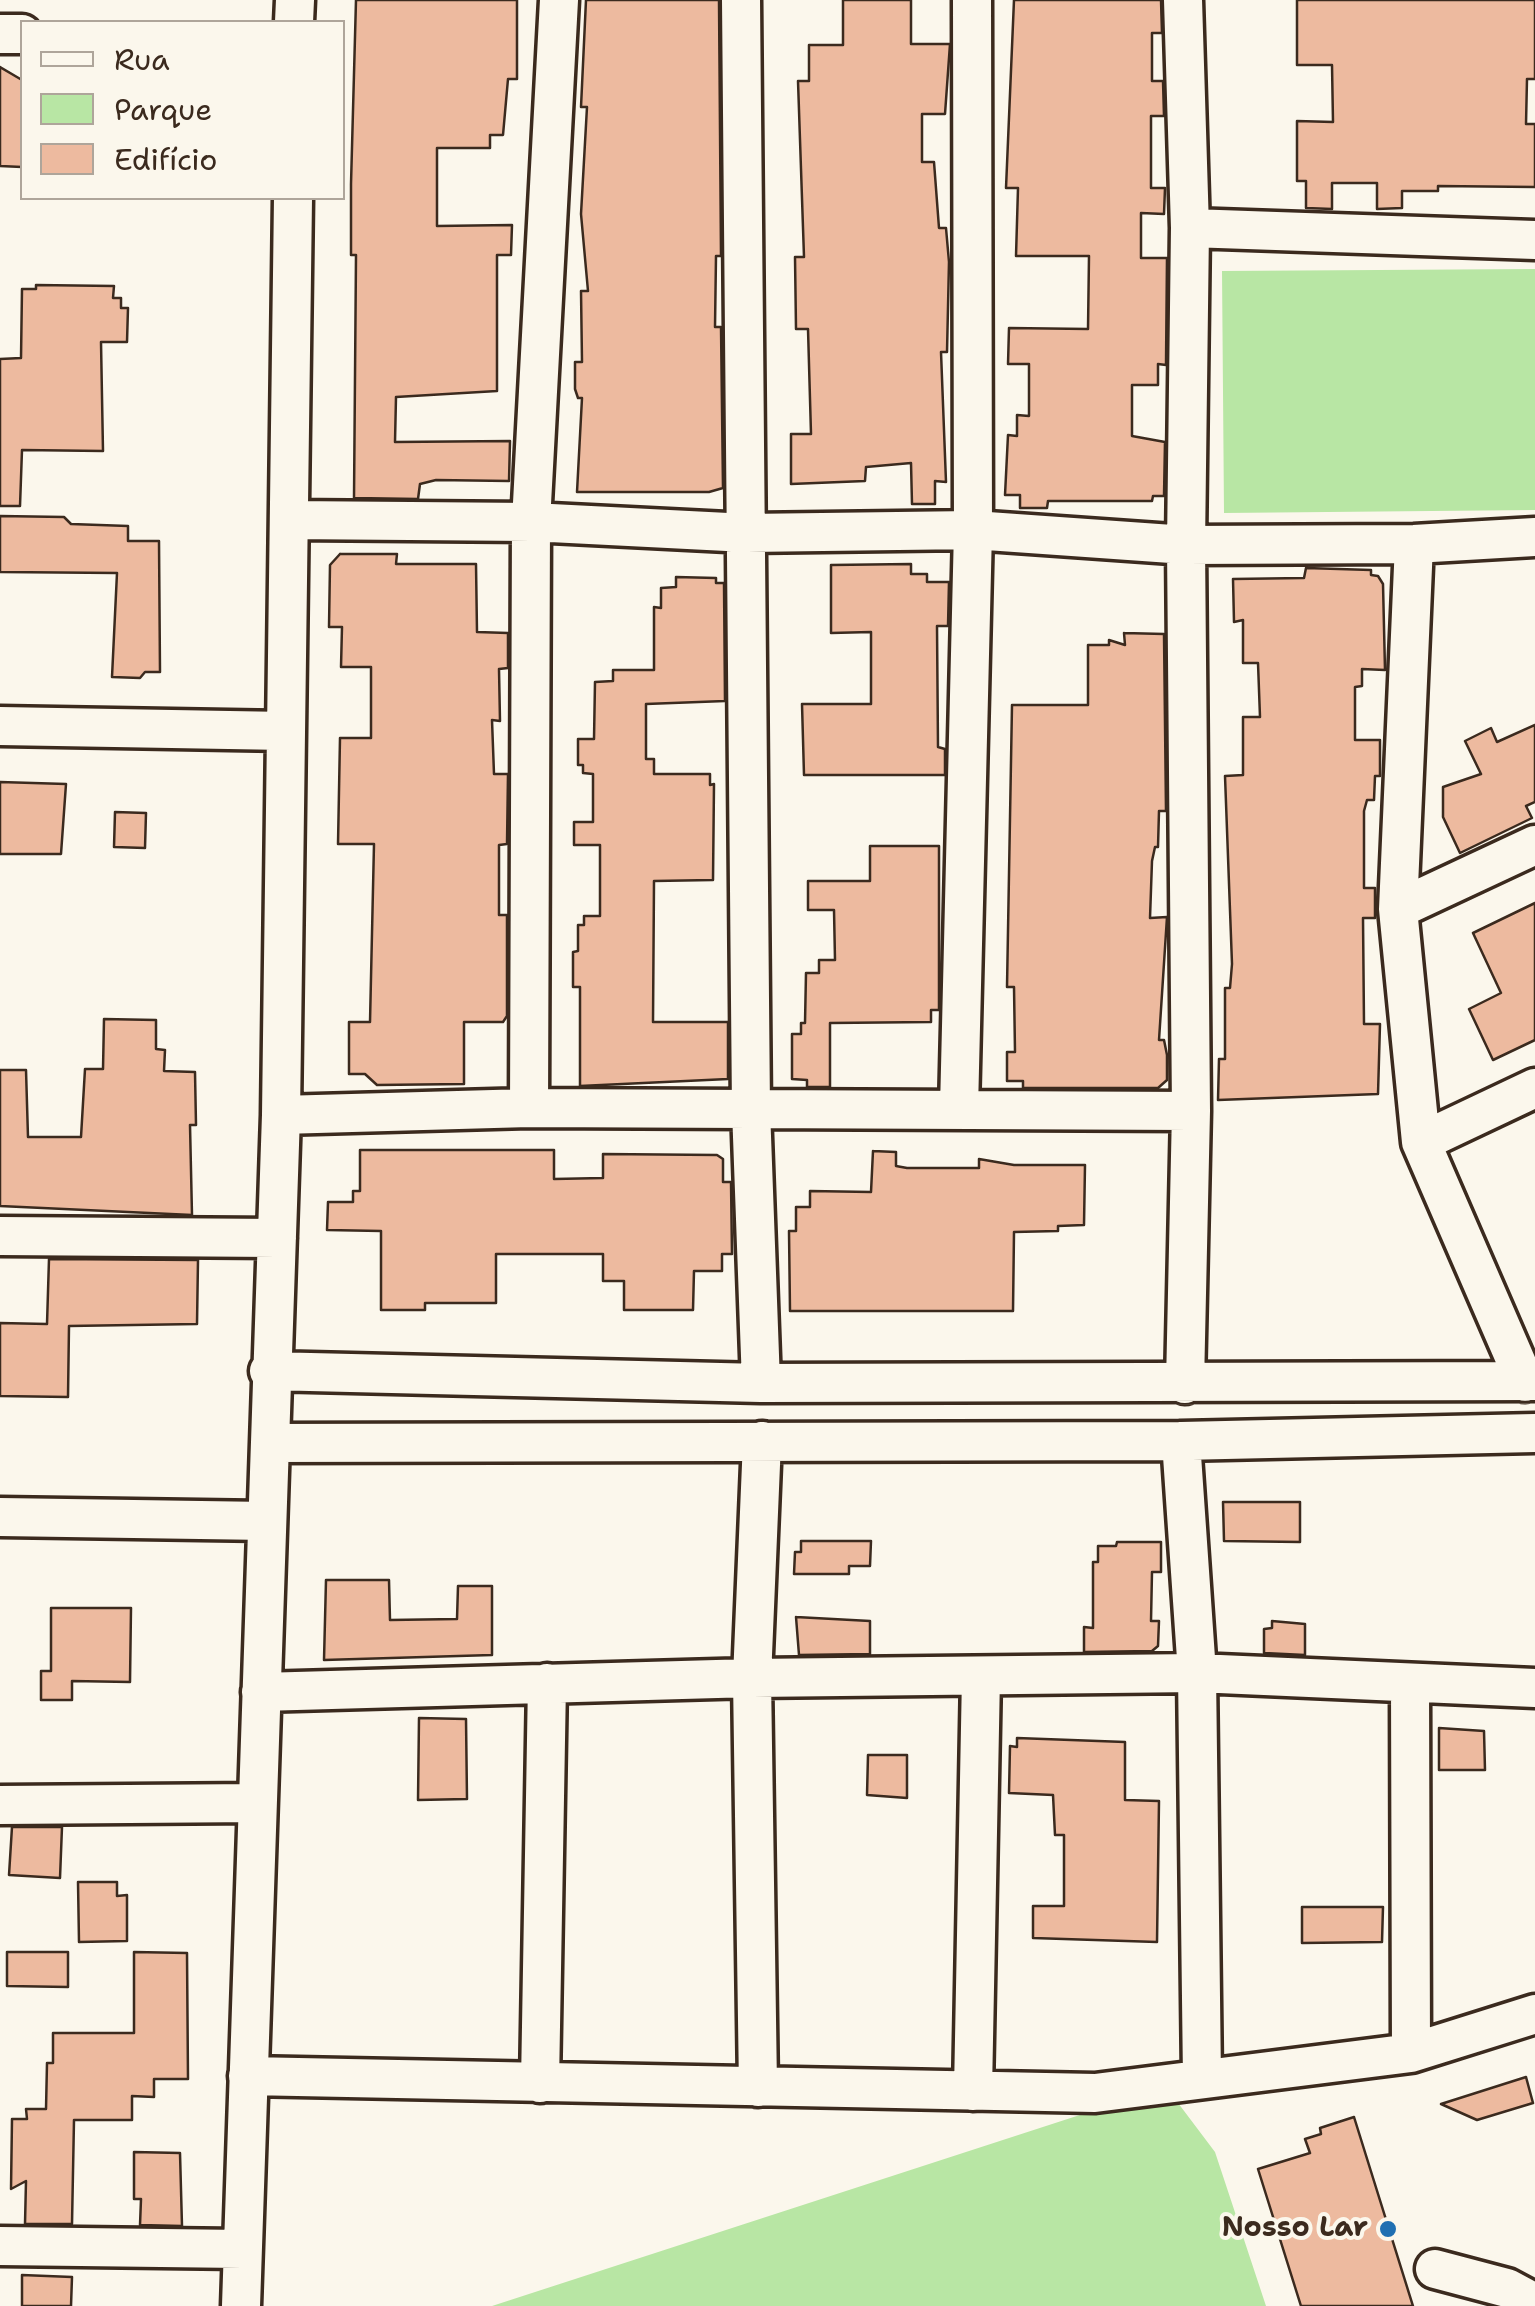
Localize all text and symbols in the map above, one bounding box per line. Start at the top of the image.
legend [20,20,345,200]
text: Rua [114,39,170,80]
text: Parque [114,89,212,130]
text: Edifício [114,139,218,180]
place label: Nosso Lar [1222,2212,1368,2246]
marker: Nosso Lar [1377,2218,1399,2240]

